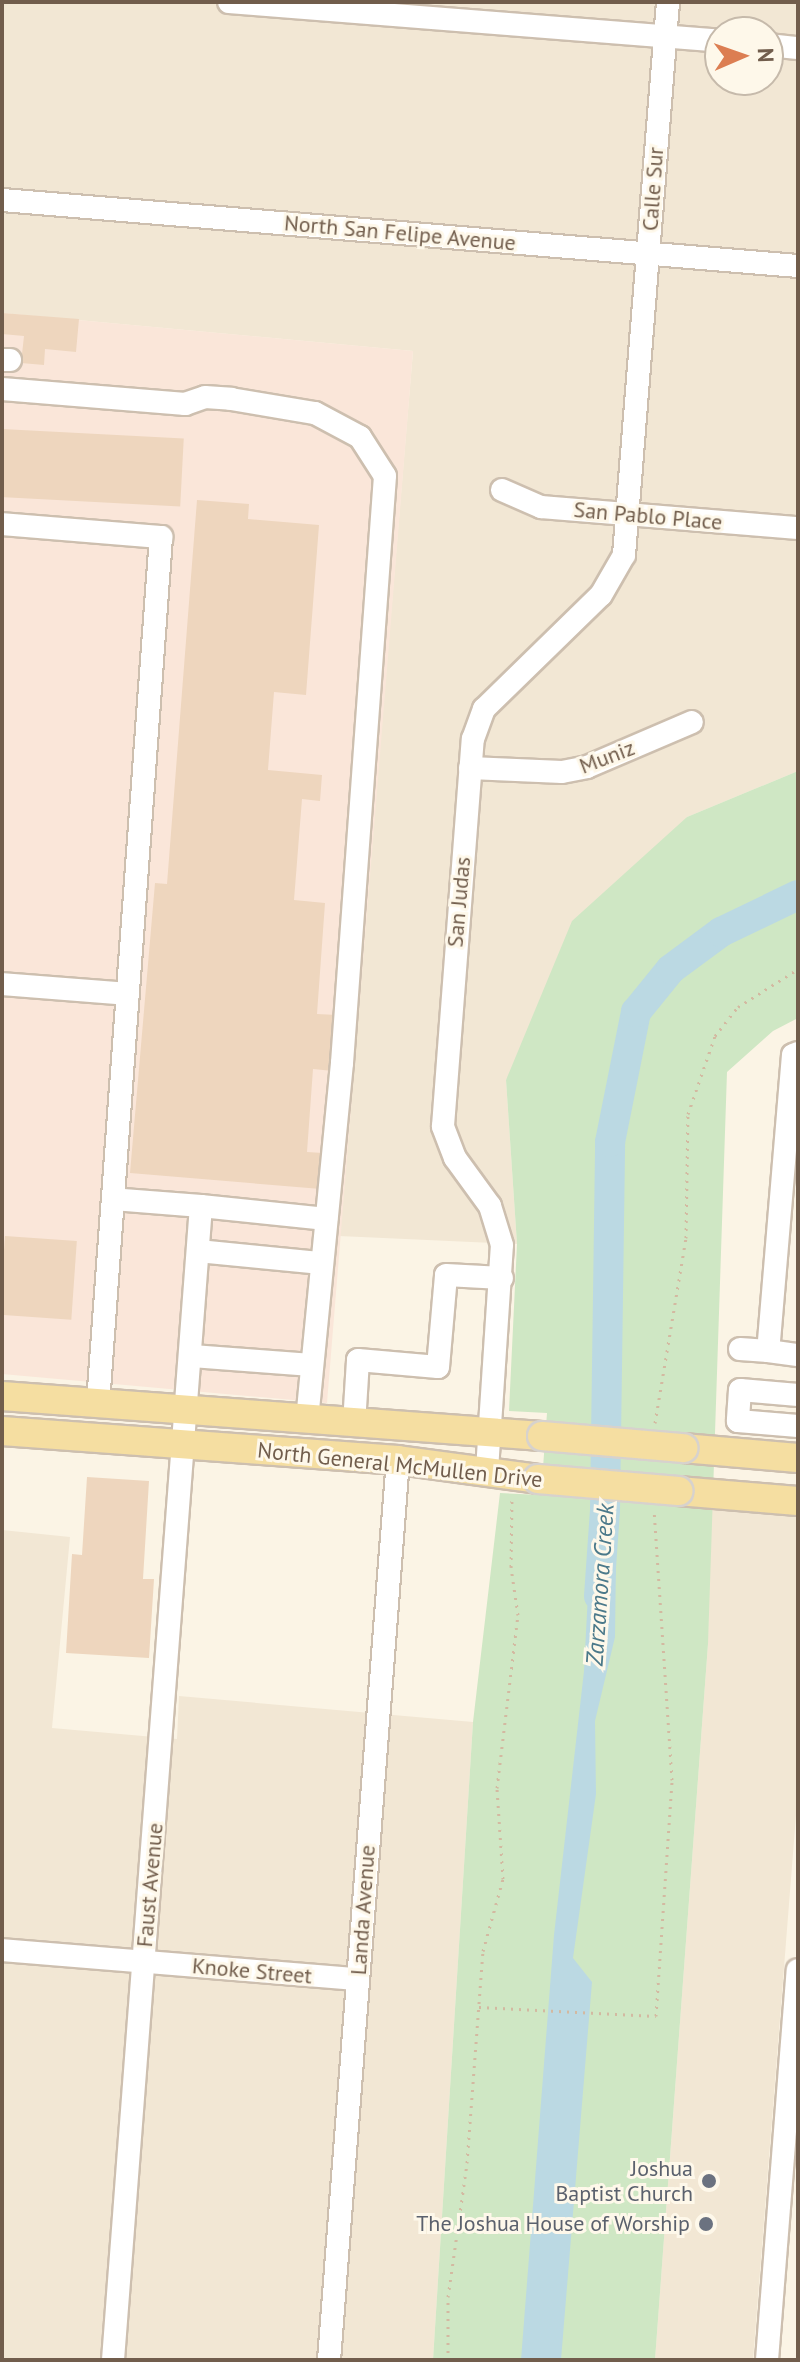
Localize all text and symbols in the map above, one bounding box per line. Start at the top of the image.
north arrow [704,16,784,96]
text: N [752,48,780,63]
street label: Calle Sur [637,146,669,232]
street label: North San Felipe Avenue [283,210,517,256]
street label: San Pablo Place [573,496,723,536]
street label: Muniz [576,734,638,780]
street label: San Judas [442,856,476,948]
street label: North General McMullen Drive [256,1437,544,1493]
water label: Zarzamora Creek [580,1503,620,1667]
street label: Faust Avenue [131,1821,169,1949]
street label: Landa Avenue [345,1844,381,1976]
street label: Knoke Street [191,1953,313,1989]
place label: Joshua Baptist Church [556,2155,693,2206]
marker: Joshua Baptist Church [700,2172,718,2190]
place label: The Joshua House of Worship [416,2211,690,2237]
marker: The Joshua House of Worship [697,2215,715,2233]

